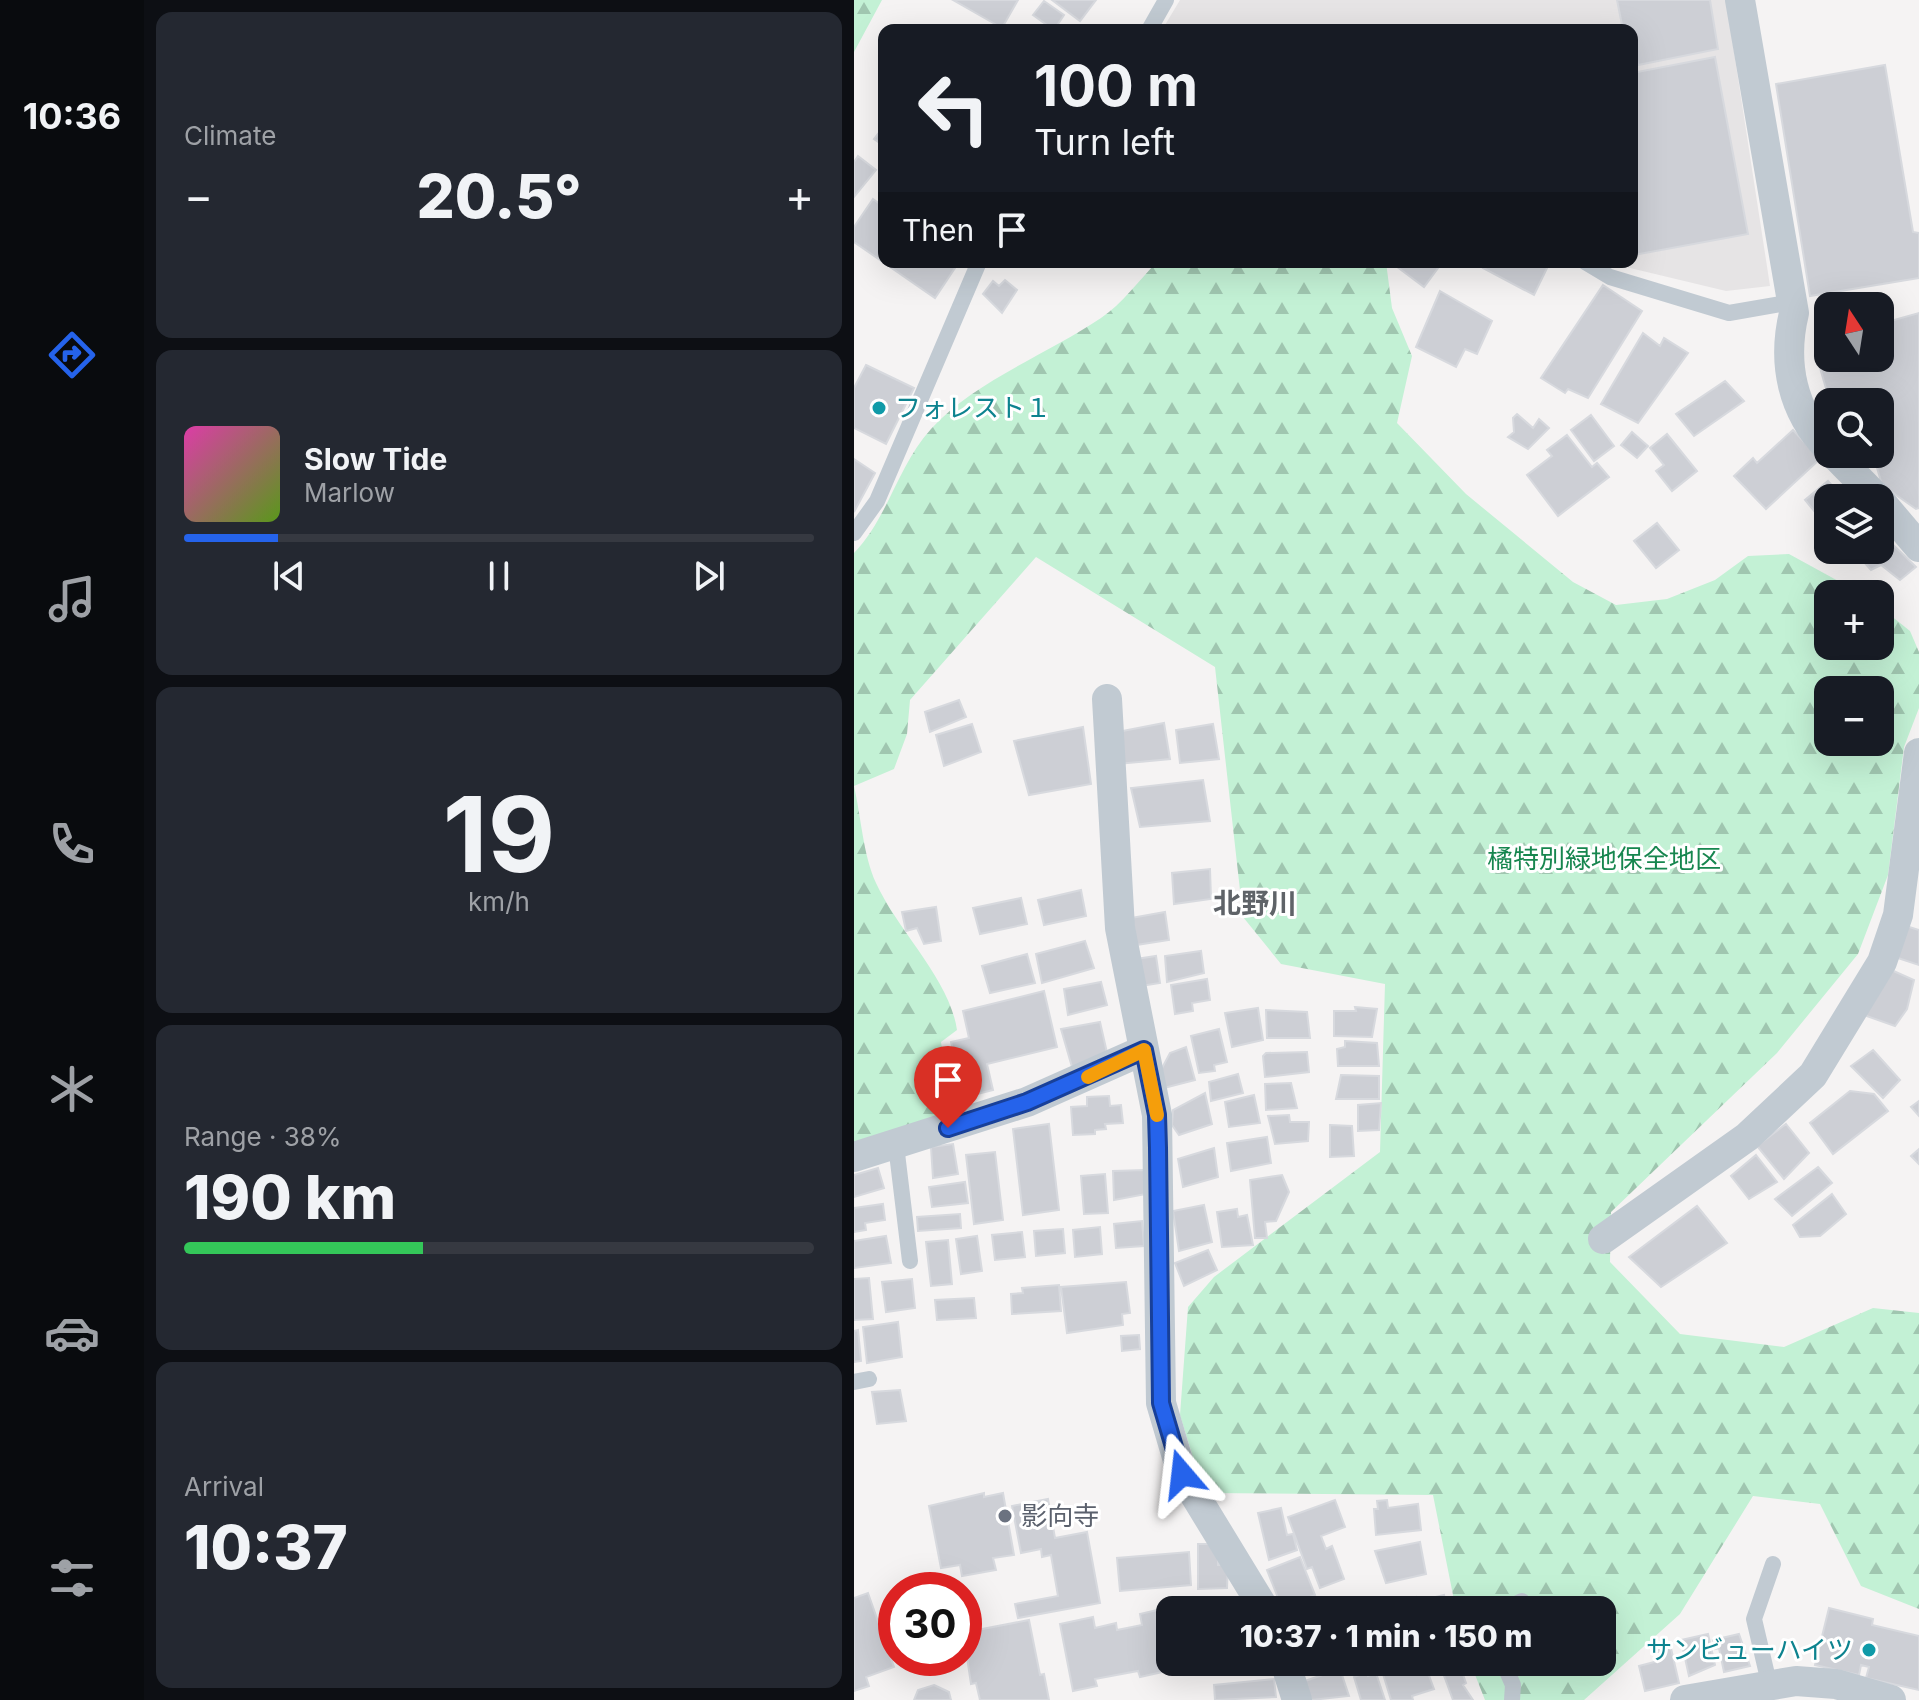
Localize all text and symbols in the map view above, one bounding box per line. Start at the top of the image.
text: 100 m [1034,52,1198,120]
icon: left [902,56,1006,160]
text: 10:36 [23,94,121,138]
text: Climate [184,120,276,151]
text: Turn left [1034,120,1175,164]
text: 20.5° [416,160,582,232]
text: − [184,169,213,223]
text: + [785,169,814,223]
icon: arrive [990,208,1034,252]
text: Then [902,212,974,248]
north arrow [1814,292,1894,372]
map controls [1814,292,1894,756]
icon: directions [44,327,100,383]
button: search [1814,388,1894,468]
place label: フォレスト１ [895,392,1051,423]
marker: フォレスト１ [870,399,888,417]
text: Slow Tide [304,441,447,477]
text: Marlow [304,477,395,508]
button: layers [1814,484,1894,564]
icon: previous [267,554,311,598]
icon: pause [477,554,521,598]
icon: next [687,554,731,598]
icon: music [44,571,100,627]
button: + [1814,580,1894,660]
button: − [1814,676,1894,756]
text: 19 [443,771,555,897]
icon: phone [44,816,100,872]
park label: 橘特別緑地保全地区 [1487,843,1721,874]
text: km/h [468,886,530,917]
district label: 北野川 [1213,886,1297,920]
pin [914,1046,982,1128]
icon: arrive [926,1058,970,1102]
icon: climate [44,1061,100,1117]
text: Range · 38% [184,1121,341,1152]
text: 190 km [184,1161,396,1233]
icon: car [44,1305,100,1361]
position arrow [1140,1432,1224,1516]
text: Arrival [184,1471,264,1502]
place label: 影向寺 [1021,1500,1099,1531]
marker: 影向寺 [996,1507,1014,1525]
text: 10:37 [184,1511,348,1583]
icon: filters [44,1550,100,1606]
speed limit sign: 30 [878,1572,982,1676]
text: 10:37 · 1 min · 150 m [1240,1618,1532,1654]
place label: サンビューハイツ [1646,1634,1853,1665]
marker: サンビューハイツ [1860,1641,1878,1659]

